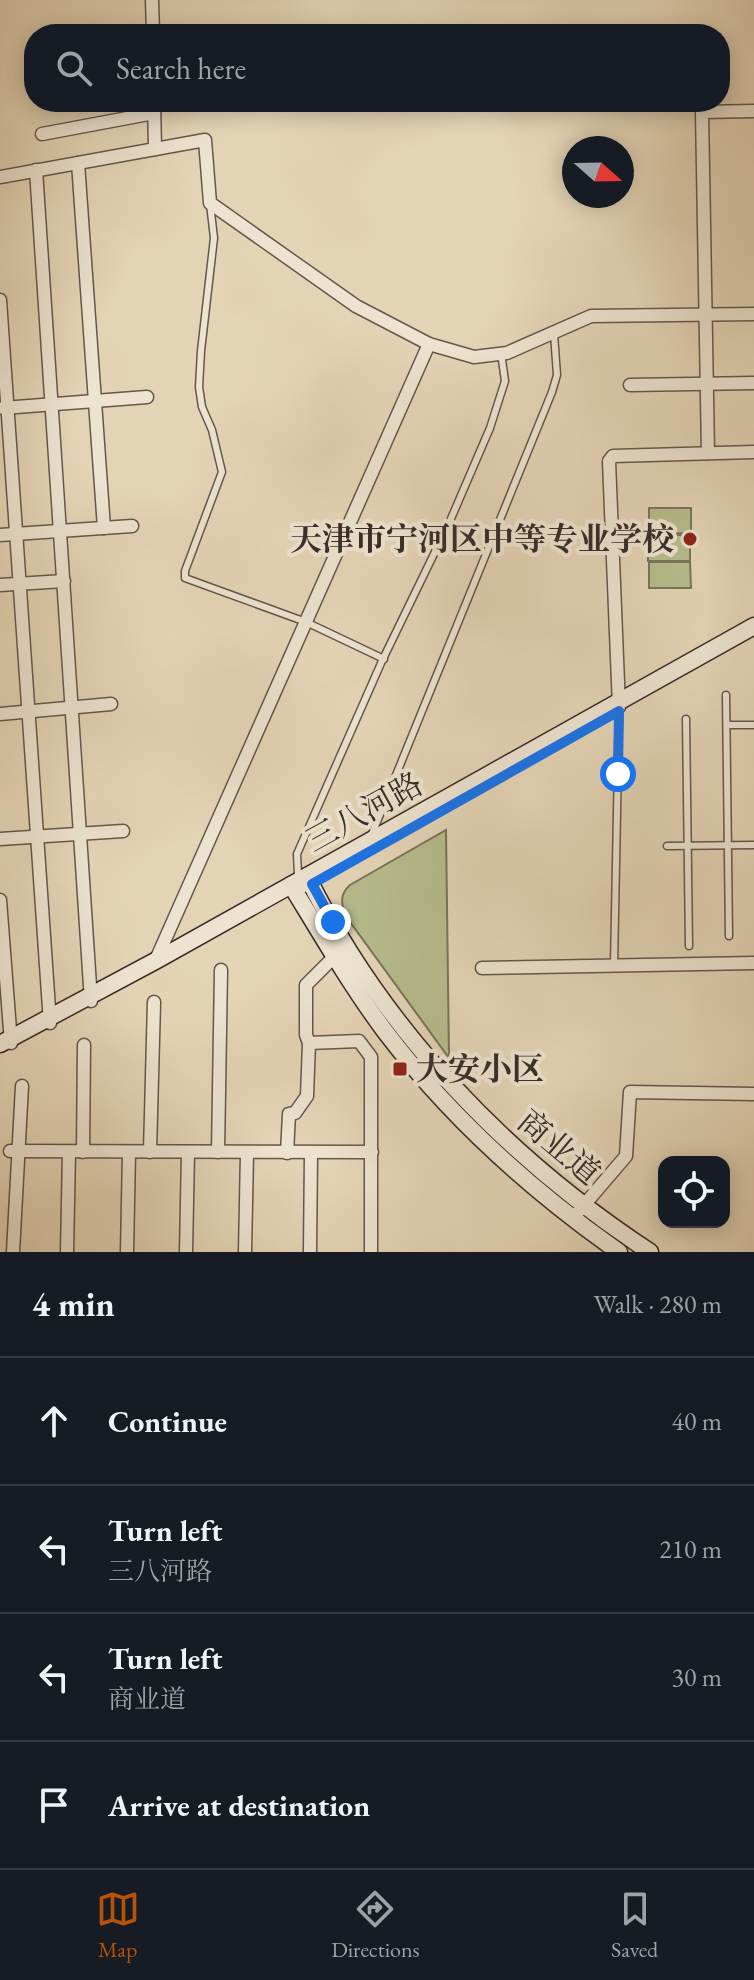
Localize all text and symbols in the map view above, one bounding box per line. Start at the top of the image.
search box [24,24,730,112]
icon: search [52,46,96,90]
text: Search here [116,49,246,88]
north arrow [562,136,634,208]
place label: 天津市宁河区中等专业学校 [290,518,674,560]
marker: 天津市宁河区中等专业学校 [681,530,699,548]
route start [600,756,636,792]
street label: 三八河路 [298,763,430,861]
route end [315,904,351,940]
place label: 大安小区 [416,1048,544,1090]
marker: 大安小区 [391,1060,409,1078]
street label: 商业道 [509,1100,609,1194]
map controls [658,1156,730,1228]
button: locate [658,1156,730,1228]
text: 4 min [32,1282,115,1326]
text: Walk · 280 m [594,1287,722,1321]
icon: ahead [32,1399,76,1443]
text: Continue [108,1402,227,1441]
text: 40 m [672,1404,722,1438]
text: Turn left [108,1511,222,1550]
icon: left [32,1527,76,1571]
text: 210 m [659,1532,722,1566]
text: 三八河路 [108,1554,212,1588]
text: Turn left [108,1639,222,1678]
icon: left [32,1655,76,1699]
text: 30 m [672,1660,722,1694]
text: 商业道 [108,1682,186,1716]
icon: arrive [32,1783,76,1827]
text: Arrive at destination [108,1786,370,1825]
tab: Map [96,1887,140,1964]
tab: Directions [331,1887,420,1964]
tab: Saved [611,1887,658,1964]

